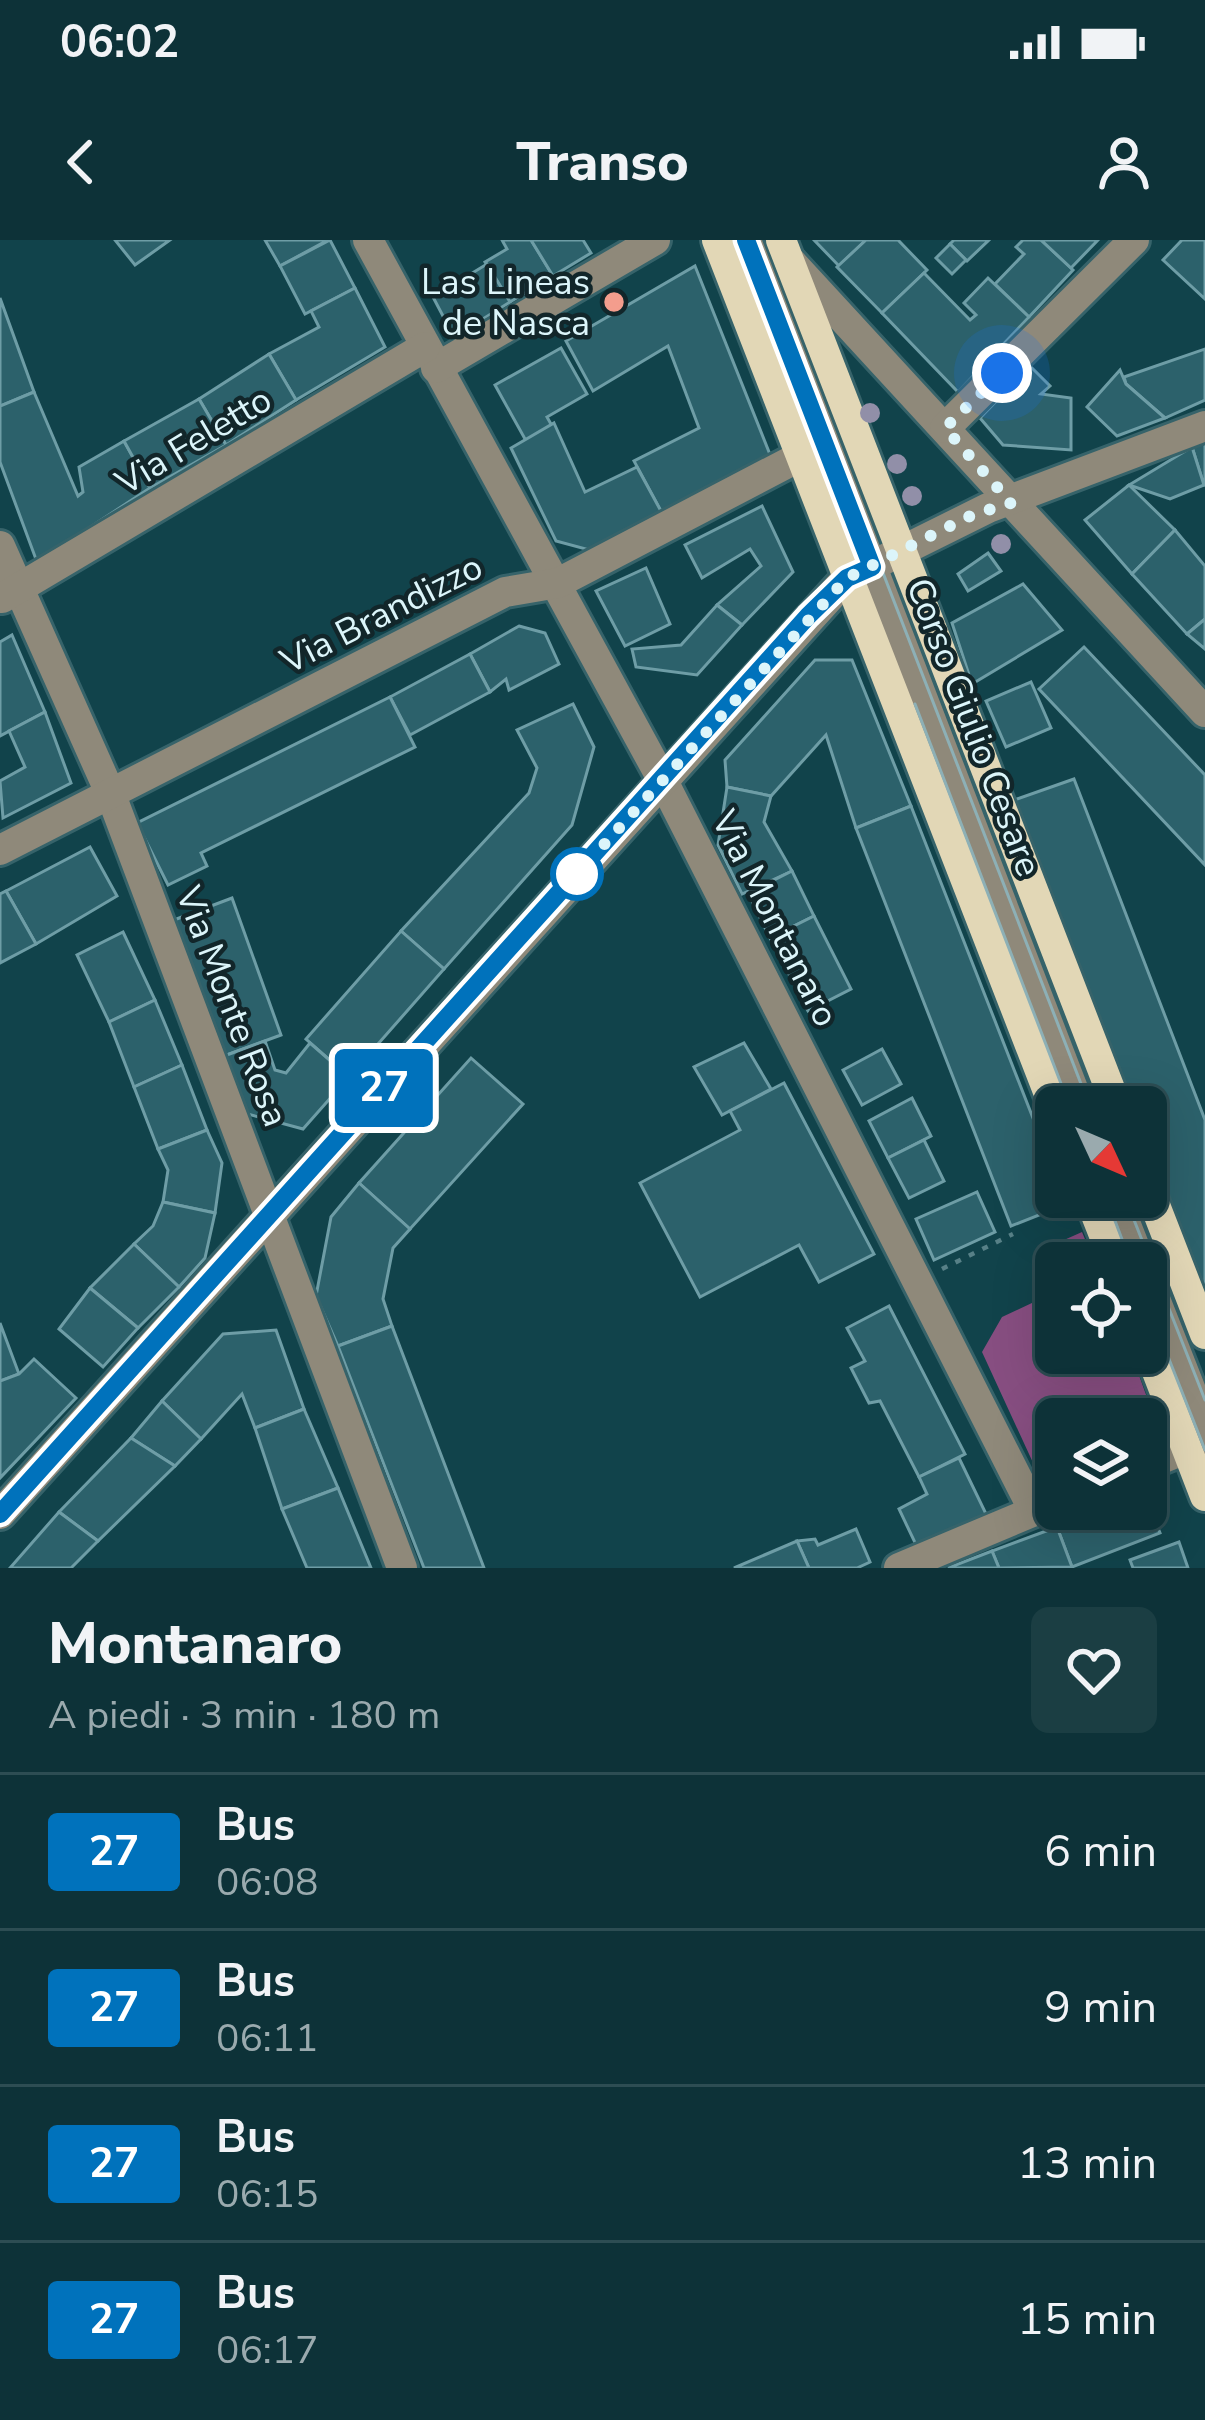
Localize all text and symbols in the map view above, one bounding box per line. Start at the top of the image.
text: 06:02 [60,12,179,73]
text: Transo [516,125,689,199]
icon: back [48,129,114,195]
icon: person [1091,129,1157,195]
place label: Las Lineas de Nasca [421,258,590,348]
marker: Las Lineas de Nasca [601,289,627,315]
your location [972,343,1032,403]
street label: Via Feletto [106,376,281,508]
street label: Via Brandizzo [271,542,491,687]
street label: Corso Giulio Cesare [894,571,1053,884]
street label: Via Montanaro [699,801,850,1035]
unlabelled marker [552,849,602,899]
street label: Via Monte Rosa [163,878,300,1134]
line badge: 27 [330,1049,438,1127]
text: 27 [359,1059,409,1116]
north arrow [1035,1086,1167,1218]
map controls [1035,1086,1167,1530]
button: locate [1035,1242,1167,1374]
button: layers [1035,1398,1167,1530]
text: Montanaro [48,1605,342,1683]
button: heart [1031,1607,1157,1733]
text: A piedi · 3 min · 180 m [48,1689,440,1742]
text: Bus [216,1795,295,1856]
text: 6 min [1044,1821,1157,1882]
text: 27 [89,1823,139,1880]
text: 06:08 [216,1856,319,1909]
text: Bus [216,1951,295,2012]
text: 9 min [1044,1977,1157,2038]
text: 27 [89,1979,139,2036]
text: 06:11 [216,2012,319,2065]
text: Bus [216,2107,295,2168]
text: 13 min [1017,2133,1157,2194]
text: 27 [89,2135,139,2192]
text: 06:15 [216,2168,319,2221]
text: Bus [216,2263,295,2324]
text: 15 min [1017,2289,1157,2350]
text: 27 [89,2291,139,2348]
text: 06:17 [216,2324,319,2377]

